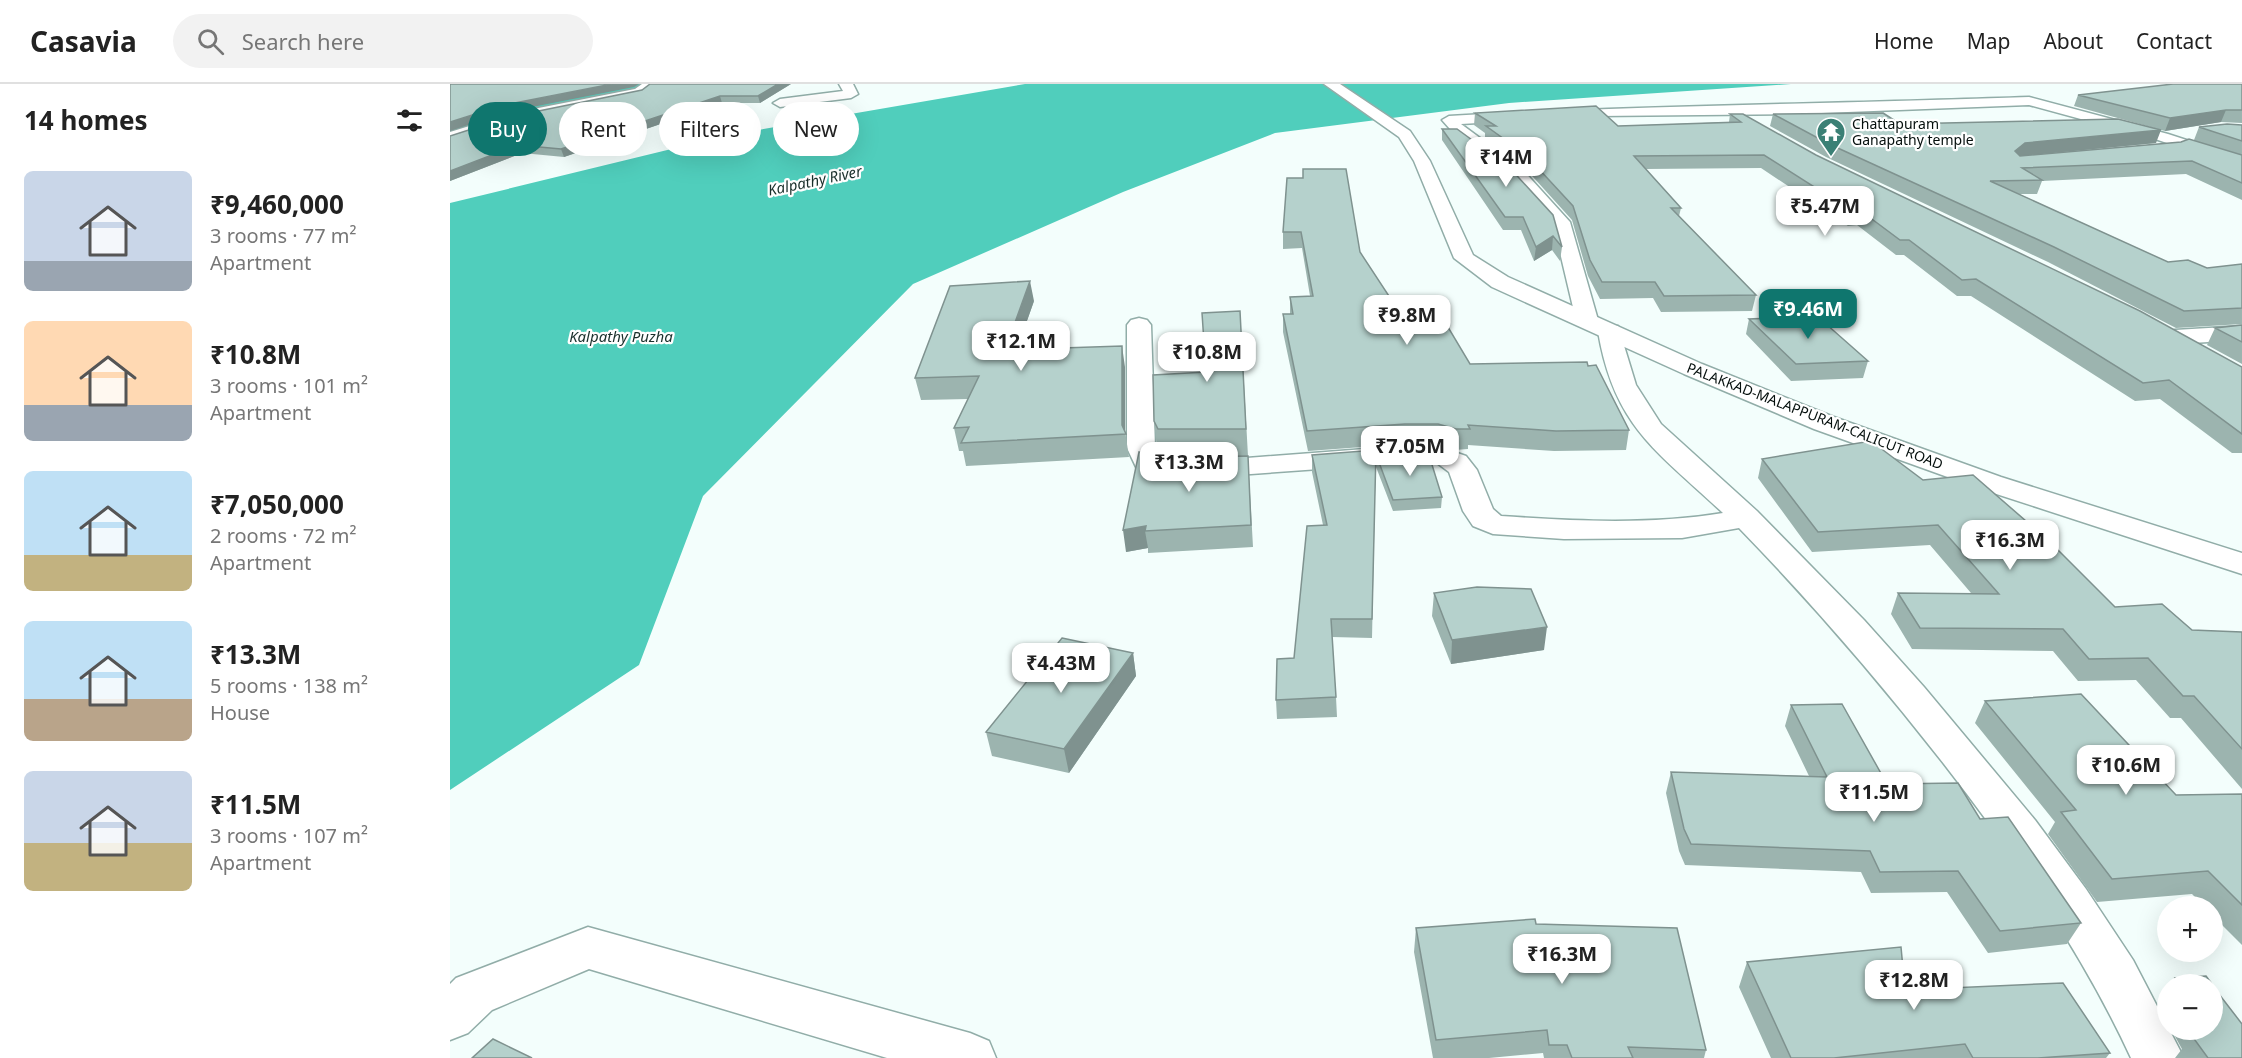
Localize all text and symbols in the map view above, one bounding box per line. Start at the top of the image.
search box [173,14,593,68]
text: Casavia [30,22,137,60]
icon: search [194,25,227,58]
text: Search here [242,26,364,56]
text: Home [1874,27,1934,55]
text: Map [1967,27,2010,55]
text: About [2043,27,2103,55]
text: Contact [2136,27,2212,55]
text: 14 homes [24,102,148,138]
chip: Buy [468,102,547,156]
chip: Rent [559,102,647,156]
chip: Filters [659,102,761,156]
chip: New [773,102,859,156]
icon: filters [393,104,426,137]
place label: Chattapuram Ganapathy temple [1852,114,1974,149]
temple icon: Chattapuram Ganapathy temple [1815,116,1847,158]
pin: ₹14M [1470,137,1542,188]
text: ₹14M [1479,143,1533,170]
water label: Kalpathy River [766,160,865,200]
text: ₹9,460,000 [210,186,344,222]
pin: ₹5.47M [1776,186,1874,237]
text: ₹5.47M [1790,192,1860,219]
icon: home [72,195,144,267]
text: 3 rooms · 77 m² [210,222,357,249]
text: Apartment [210,249,311,276]
pin: ₹9.46M [1759,289,1857,340]
pin: ₹9.8M [1365,295,1449,346]
text: ₹9.46M [1773,295,1843,322]
text: ₹9.8M [1378,301,1436,328]
pin: ₹12.1M [972,321,1070,372]
water label: Kalpathy Puzha [569,326,673,346]
text: ₹12.1M [986,327,1056,354]
pin: ₹10.8M [1158,332,1256,383]
text: ₹10.8M [210,336,301,372]
text: ₹10.8M [1172,338,1242,365]
icon: home [72,345,144,417]
street label: PALAKKAD-MALAPPURAM-CALICUT ROAD [1684,358,1946,473]
text: 3 rooms · 101 m² [210,372,368,399]
text: Apartment [210,399,311,426]
pin: ₹7.05M [1361,426,1459,477]
text: ₹7.05M [1375,432,1445,459]
pin: ₹13.3M [1140,442,1238,493]
text: ₹13.3M [1154,448,1224,475]
text: ₹7,050,000 [210,486,344,522]
icon: home [72,495,144,567]
pin: ₹16.3M [1961,520,2059,571]
text: 2 rooms · 72 m² [210,522,357,549]
text: ₹16.3M [1975,526,2045,553]
text: Apartment [210,549,311,576]
text: ₹13.3M [210,636,301,672]
pin: ₹4.43M [1012,643,1110,694]
icon: home [72,645,144,717]
text: ₹4.43M [1026,649,1096,676]
text: 5 rooms · 138 m² [210,672,368,699]
text: House [210,699,270,726]
pin: ₹10.6M [2077,745,2175,796]
text: ₹10.6M [2091,751,2161,778]
pin: ₹11.5M [1825,772,1923,823]
text: ₹11.5M [1839,778,1909,805]
text: ₹11.5M [210,786,301,822]
icon: home [72,795,144,867]
text: 3 rooms · 107 m² [210,822,368,849]
text: Apartment [210,849,311,876]
map controls [2157,896,2223,1040]
button: + [2157,896,2223,962]
pin: ₹16.3M [1513,934,1611,985]
text: ₹16.3M [1527,940,1597,967]
pin: ₹12.8M [1865,960,1963,1011]
text: ₹12.8M [1879,966,1949,993]
button: − [2157,974,2223,1040]

